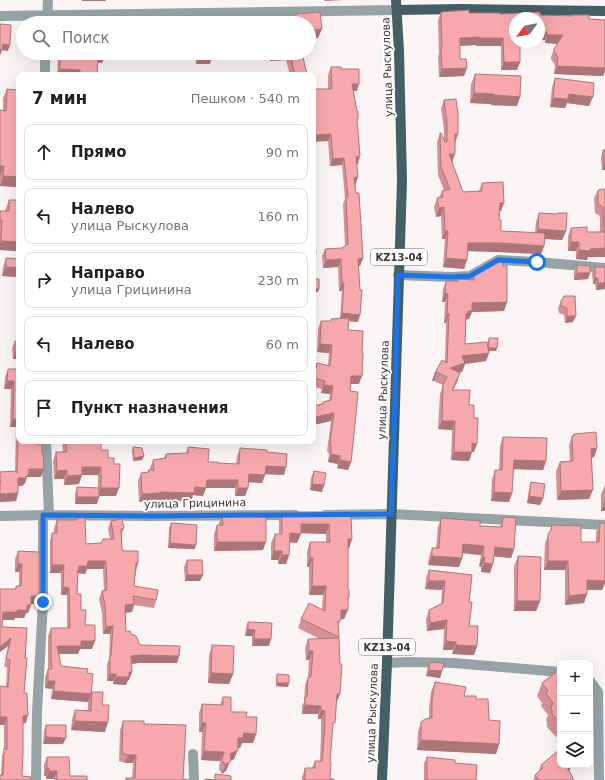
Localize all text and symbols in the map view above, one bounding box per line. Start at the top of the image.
north arrow [509,12,545,48]
search box [16,16,316,60]
street label: улица Рыскулова [379,17,396,117]
icon: search [30,27,52,49]
text: Поиск [62,29,110,47]
text: 7 мин [32,88,87,108]
text: Пешком · 540 m [191,91,300,106]
icon: ahead [33,141,55,163]
text: Прямо [71,143,127,161]
text: 90 m [266,145,299,160]
text: Налево [71,200,135,218]
icon: left [33,205,55,227]
text: 160 m [257,209,299,224]
text: улица Рыскулова [71,218,189,233]
road number: KZ13-04 [371,249,427,265]
route start [528,253,546,271]
text: Направо [71,264,145,282]
icon: right [33,269,55,291]
text: 230 m [257,273,299,288]
text: улица Грицинина [71,282,192,297]
icon: left [33,333,55,355]
text: Налево [71,335,135,353]
text: 60 m [266,337,299,352]
street label: улица Рыскулова [375,340,392,440]
icon: arrive [33,397,55,419]
text: Пункт назначения [71,399,228,417]
street label: улица Грицинина [144,496,246,511]
route end [34,593,52,611]
road number: KZ13-04 [359,639,415,655]
map controls [557,660,593,768]
button: + [557,660,593,696]
street label: улица Рыскулова [364,663,381,763]
button: − [557,696,593,732]
button: layers [557,732,593,768]

